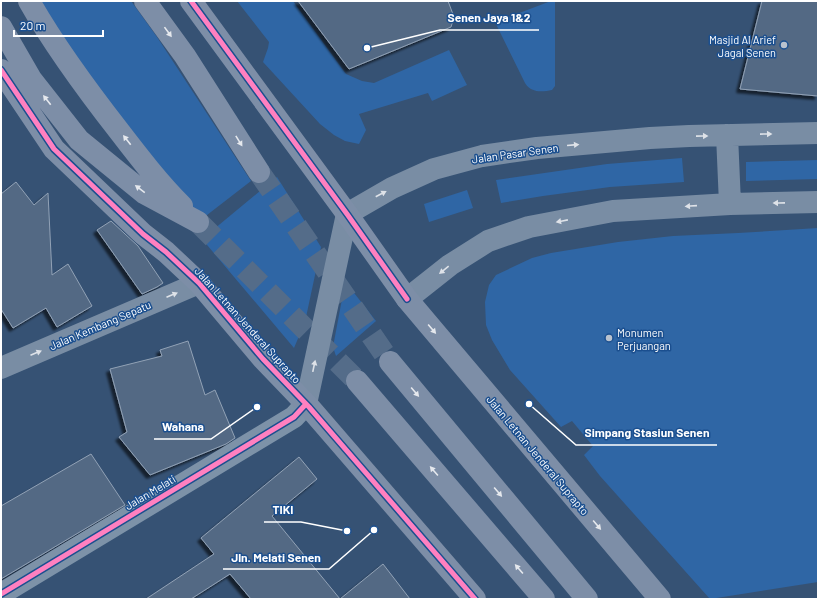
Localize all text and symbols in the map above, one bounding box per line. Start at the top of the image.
callout: Senen Jaya 1&2 [440,6,539,30]
text: Senen Jaya 1&2 [448,10,531,24]
scale bar [14,12,103,38]
text: 20 m [20,18,46,32]
one-way arrow [164,27,172,38]
place label: Masjid Al Arief Jagal Senen [709,33,776,59]
marker: Masjid Al Arief Jagal Senen [779,40,789,50]
one-way arrow [43,94,52,105]
one-way arrow [760,131,772,138]
one-way arrow [696,133,709,139]
one-way arrow [122,135,131,146]
one-way arrow [235,136,243,146]
street label: Jalan Pasar Senen [471,140,559,166]
one-way arrow [567,142,579,149]
one-way arrow [135,186,145,194]
one-way arrow [375,191,387,198]
one-way arrow [772,200,785,206]
one-way arrow [685,203,697,210]
one-way arrow [556,218,568,224]
street label: Jalan Letnan Jenderal Suprapto [192,264,304,386]
one-way arrow [438,266,449,275]
one-way arrow [166,292,177,298]
street label: Jalan Kembang Sepatu [47,298,153,352]
one-way arrow [428,324,437,334]
place label: Monumen Perjuangan [617,326,671,352]
marker: Monumen Perjuangan [604,333,614,343]
one-way arrow [31,349,43,355]
one-way arrow [312,360,318,372]
one-way arrow [410,387,419,397]
street label: Jalan Letnan Jenderal Suprapto [484,393,592,517]
callout: Wahana [154,415,211,439]
text: Wahana [162,419,204,433]
callout: Simpang Stasiun Senen [576,421,717,445]
text: Simpang Stasiun Senen [585,425,709,439]
one-way arrow [430,466,439,475]
street label: Jalan Melati [122,472,178,512]
one-way arrow [493,487,502,497]
callout: TIKI [264,498,301,522]
text: TIKI [273,502,293,516]
one-way arrow [593,520,602,530]
callout: Jln. Melati Senen [223,545,329,569]
text: Jln. Melati Senen [231,550,321,564]
one-way arrow [514,564,523,575]

